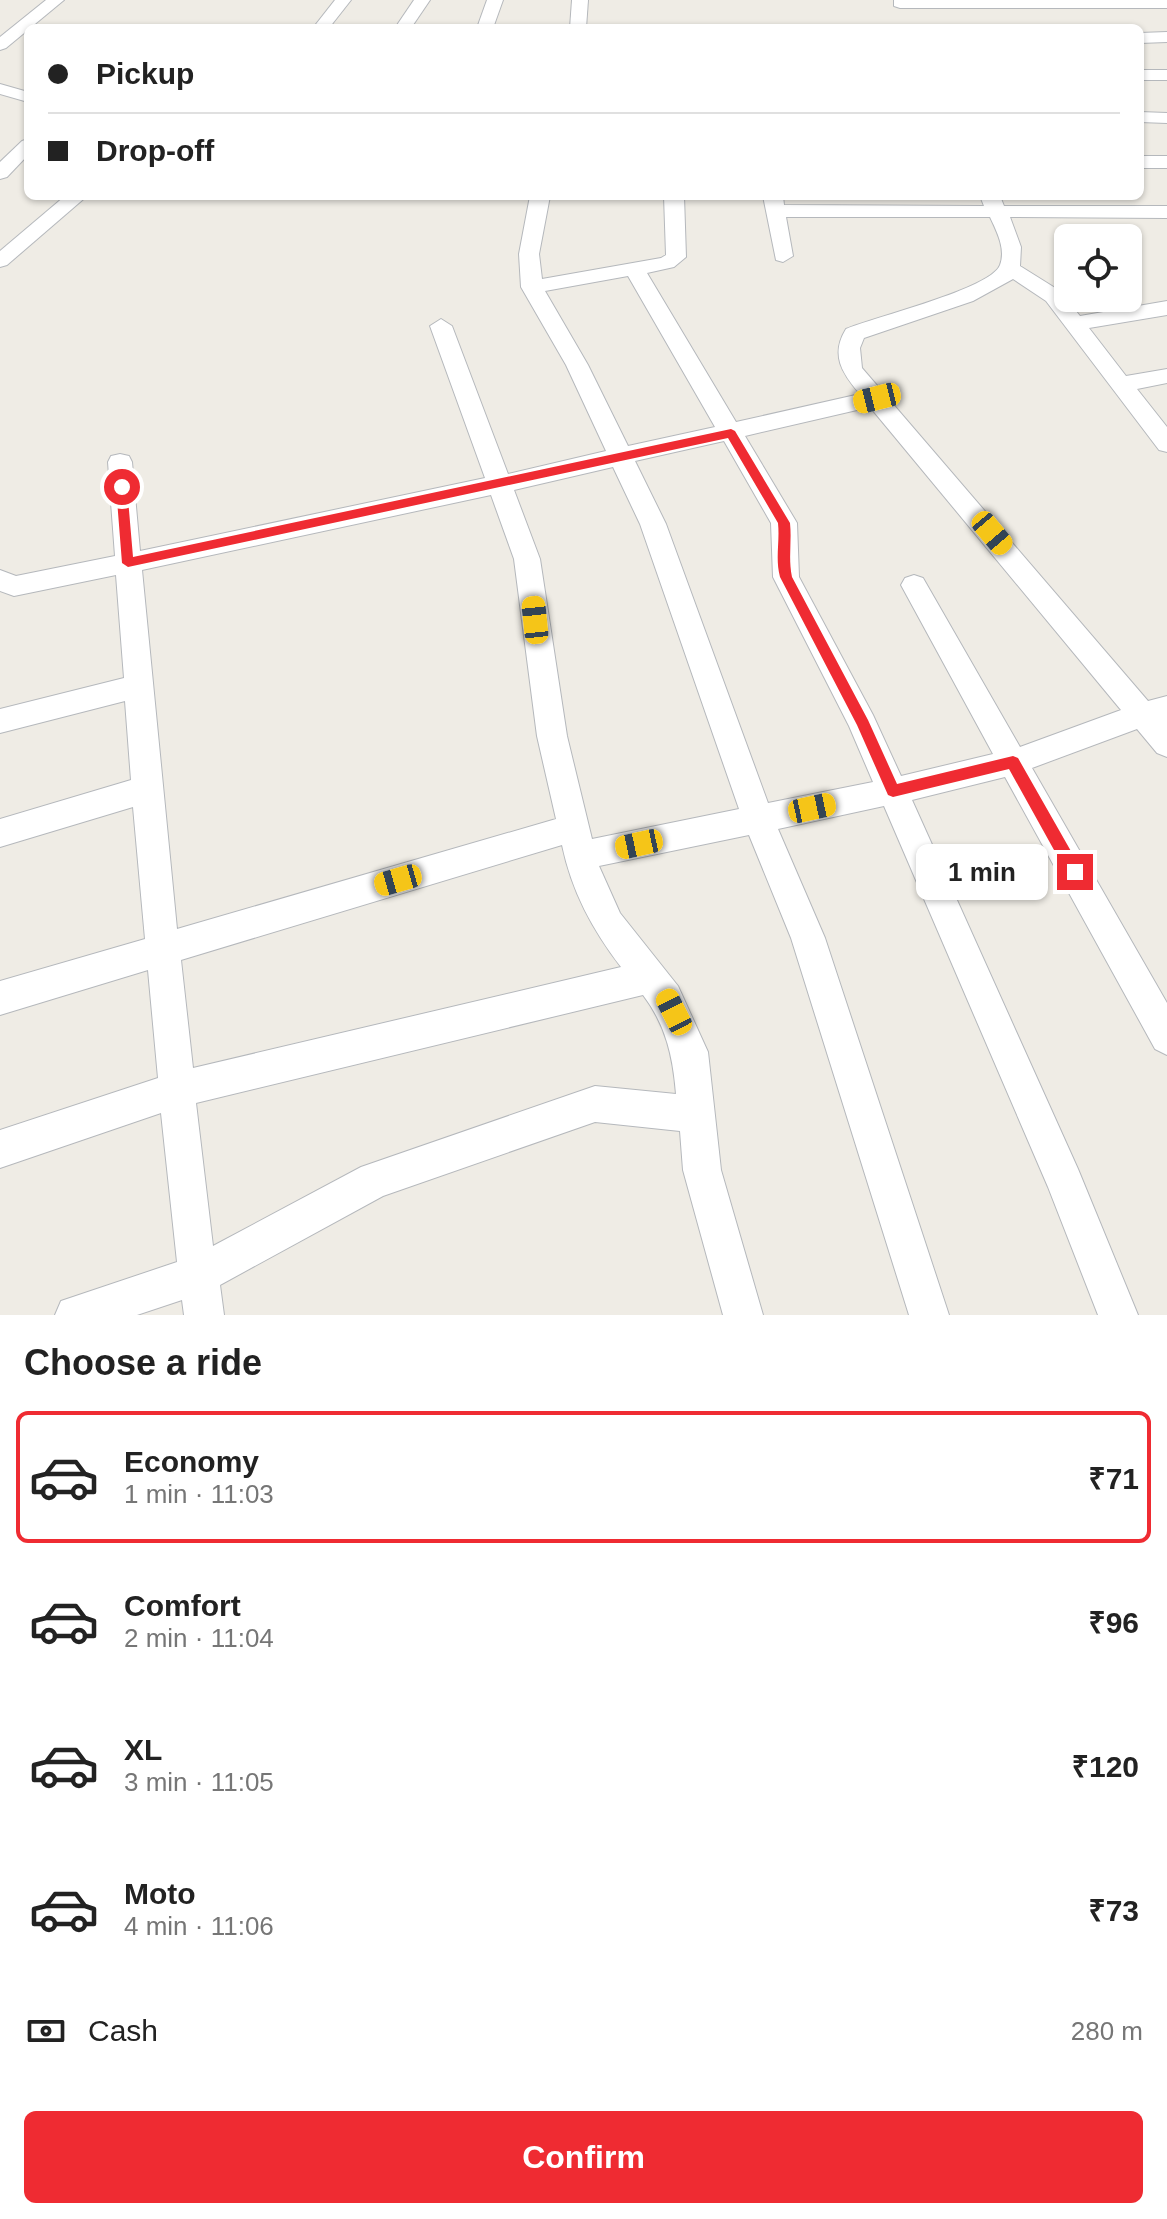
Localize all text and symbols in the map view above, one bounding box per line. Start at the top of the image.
text: Pickup [96,57,194,90]
text: Drop-off [96,134,214,167]
map controls [1054,224,1142,312]
button: locate [1054,224,1142,312]
car [851,381,903,415]
route start [104,469,140,505]
car [967,507,1017,559]
car [521,595,549,645]
car [786,791,838,825]
car [613,827,665,861]
callout: 1 min [915,844,1047,900]
route end [1057,854,1093,890]
text: 1 min [948,857,1016,887]
car [372,862,424,898]
car [652,985,696,1039]
text: Choose a ride [24,1342,262,1383]
icon: car [28,1441,100,1513]
text: Economy [124,1445,259,1478]
text: ₹71 [1088,1462,1139,1495]
text: 1 min · 11:03 [124,1479,274,1509]
icon: car [28,1585,100,1657]
text: Comfort [124,1589,241,1622]
text: ₹96 [1088,1606,1139,1639]
text: 2 min · 11:04 [124,1623,274,1653]
icon: car [28,1729,100,1801]
text: XL [124,1733,162,1766]
text: ₹120 [1072,1750,1139,1783]
text: 3 min · 11:05 [124,1767,274,1797]
icon: car [28,1873,100,1945]
text: Moto [124,1877,196,1910]
text: ₹73 [1088,1894,1139,1927]
text: 4 min · 11:06 [124,1911,274,1941]
icon: cash [24,2009,68,2053]
text: Cash [88,2014,158,2047]
text: 280 m [1071,2016,1143,2046]
button: Confirm [24,2111,1143,2203]

